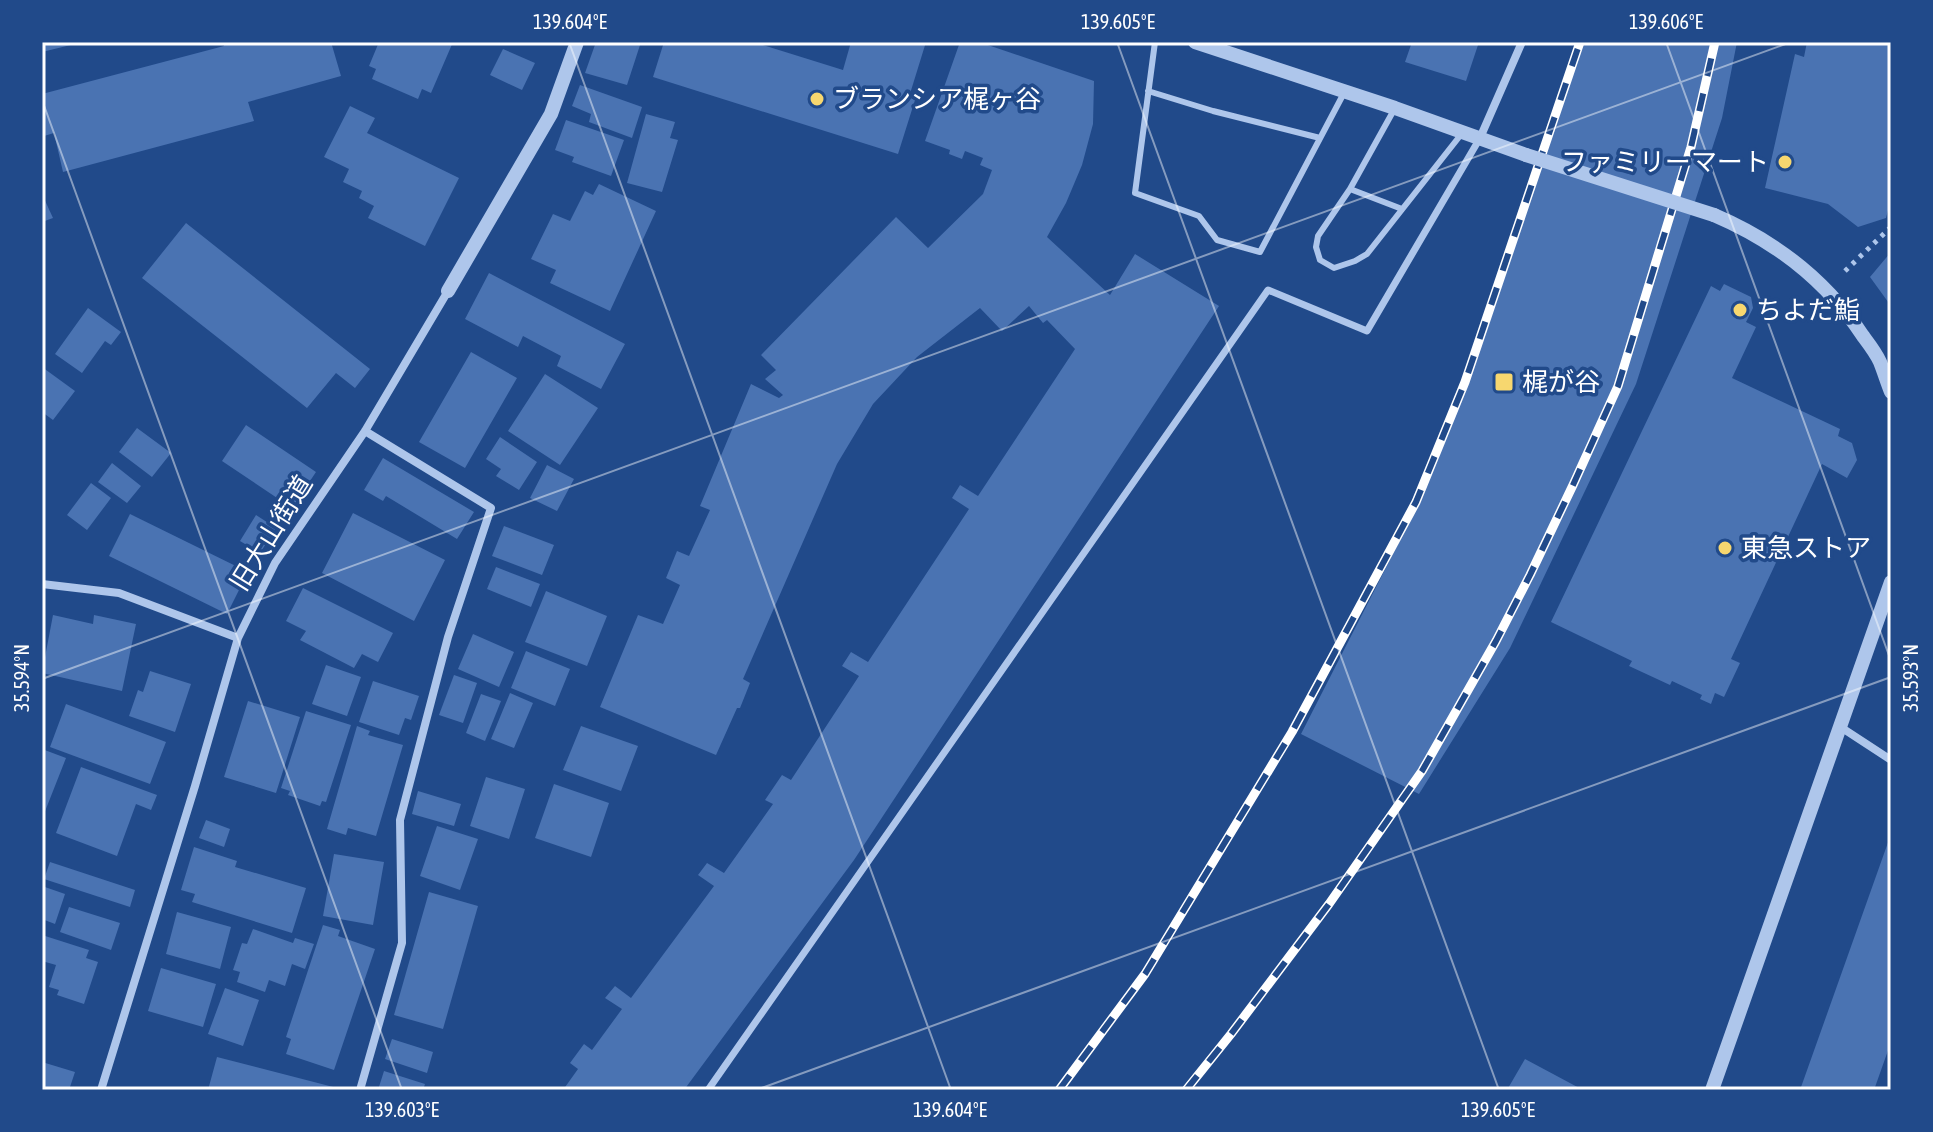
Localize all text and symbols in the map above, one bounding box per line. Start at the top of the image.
text: 139.604°E [533,10,607,33]
text: 139.605°E [1081,10,1155,33]
text: 139.606°E [1629,10,1703,33]
place label: ブランシア梶ヶ谷 [833,84,1041,114]
marker: ブランシア梶ヶ谷 [808,90,826,108]
place label: ファミリーマート [1561,147,1769,177]
marker: ファミリーマート [1776,153,1794,171]
place label: ちよだ鮨 [1756,295,1860,325]
marker: ちよだ鮨 [1731,301,1749,319]
place label: 梶が谷 [1522,367,1600,397]
marker: 梶が谷 [1493,371,1515,393]
street label: 旧大山街道 [224,470,318,596]
place label: 東急ストア [1741,533,1871,563]
marker: 東急ストア [1716,539,1734,557]
text: 35.594°N [10,644,33,712]
text: 35.593°N [1899,644,1922,712]
text: 139.603°E [365,1098,439,1121]
text: 139.604°E [913,1098,987,1121]
text: 139.605°E [1461,1098,1535,1121]

